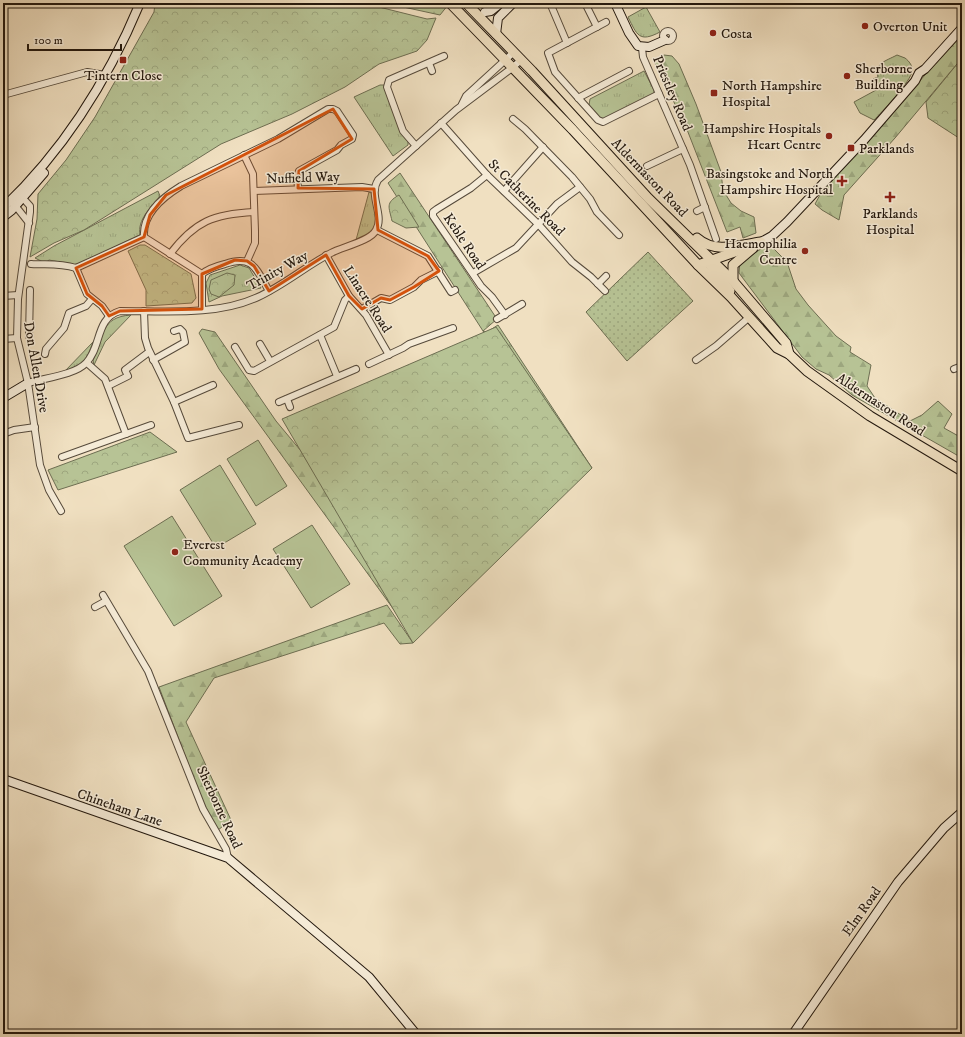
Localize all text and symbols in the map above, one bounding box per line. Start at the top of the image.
place label: Overton Unit [873,18,948,36]
marker: Overton Unit [860,21,870,31]
place label: Costa [721,25,752,43]
scale bar [28,26,121,52]
marker: Costa [708,28,718,38]
text: 100 m [34,33,63,48]
street label: Priestley Road [648,53,696,134]
marker: Tintern Close [118,55,128,65]
place label: Sherborne Building [855,60,912,94]
place label: Tintern Close [84,67,162,85]
marker: Sherborne Building [842,71,852,81]
place label: North Hampshire Hospital [722,77,822,111]
marker: North Hampshire Hospital [709,88,719,98]
place label: Hampshire Hospitals Heart Centre [703,120,821,154]
marker: Hampshire Hospitals Heart Centre [824,131,834,141]
street label: Aldermaston Road [607,134,691,221]
place label: Parklands [859,140,915,158]
marker: Parklands [846,143,856,153]
street label: St Catherine Road [484,155,569,240]
place label: Basingstoke and North Hampshire Hospital [706,165,834,199]
street label: Nuffield Way [266,168,340,188]
marker: Basingstoke and North Hampshire Hospital [836,175,848,187]
marker: Parklands Hospital [884,191,896,203]
place label: Parklands Hospital [862,205,918,239]
street label: Keble Road [439,210,490,273]
place label: Haemophilia Centre [725,235,797,269]
street label: Trinity Way [244,246,312,295]
marker: Haemophilia Centre [800,246,810,256]
street label: Linacre Road [339,263,395,336]
street label: Don Allen Drive [19,320,53,414]
street label: Aldermaston Road [832,369,928,440]
place label: Everest Community Academy [183,536,303,570]
marker: Everest Community Academy [170,547,180,557]
street label: Sherborne Road [192,763,246,852]
street label: Chineham Lane [75,785,165,831]
street label: Elm Road [838,883,885,940]

